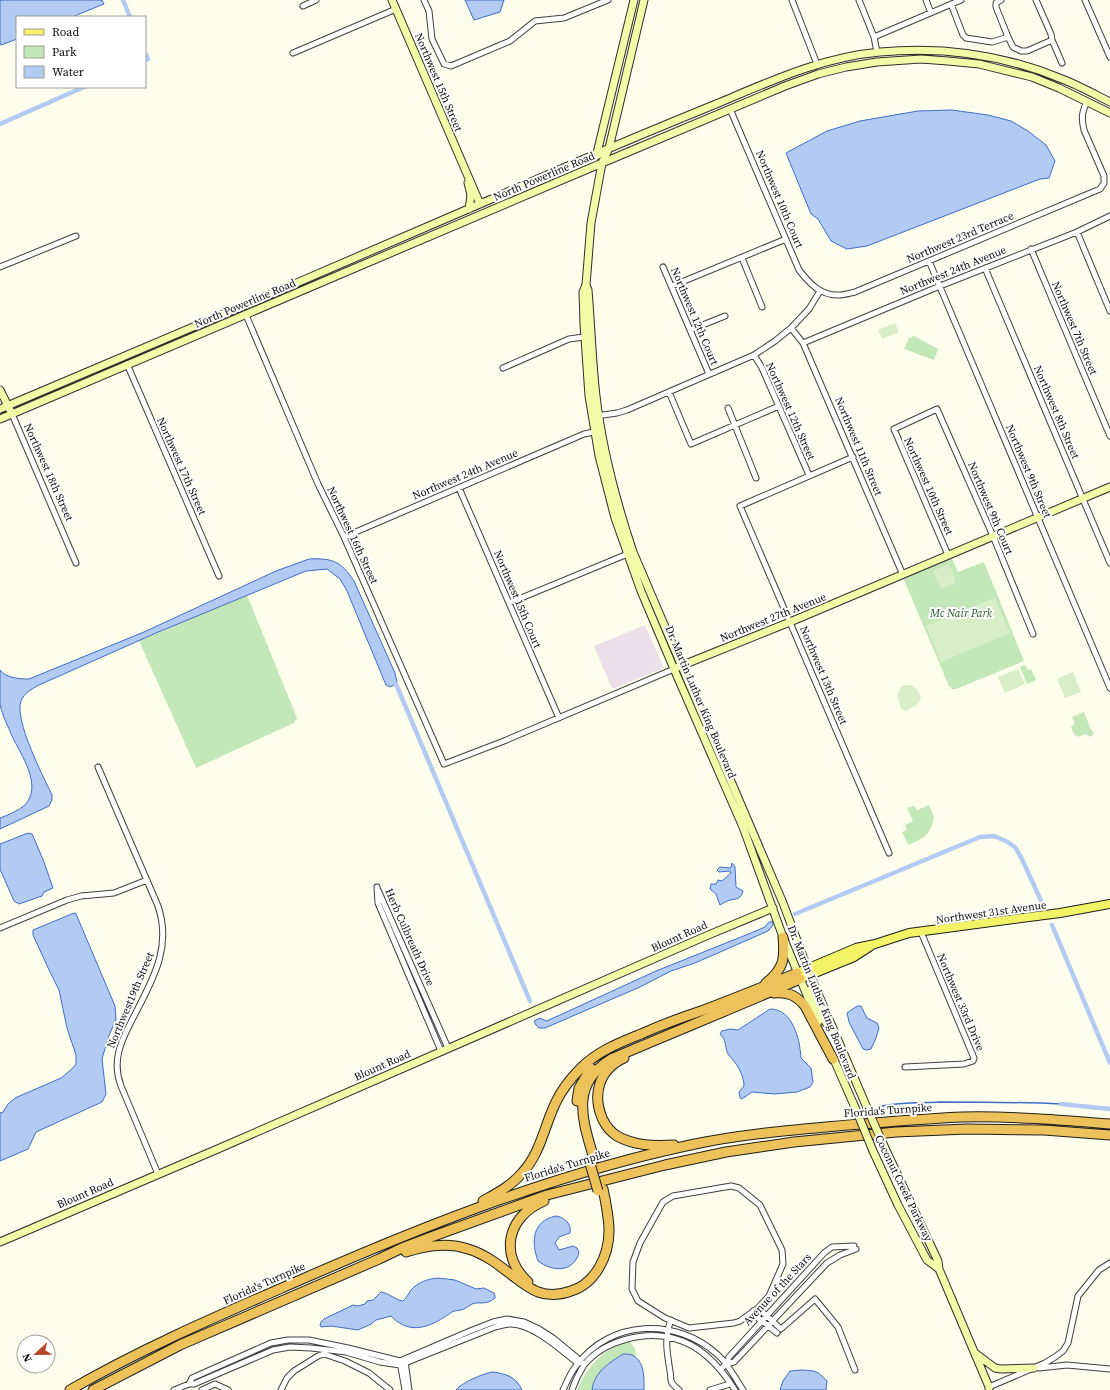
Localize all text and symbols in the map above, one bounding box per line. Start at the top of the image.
legend [16,16,146,88]
text: Road [52,24,79,40]
street label: Northwest 15th Street [411,31,466,134]
text: Park [52,44,77,60]
text: Water [52,64,84,80]
street label: North Powerline Road [491,148,598,205]
street label: Northwest 10th Court [752,148,807,251]
street label: Northwest 23rd Terrace [904,208,1016,267]
street label: Northwest 24th Avenue [898,242,1009,299]
street label: Northwest 12th Court [667,265,722,368]
street label: North Powerline Road [192,275,299,332]
street label: Northwest 7th Street [1048,279,1101,378]
street label: Northwest 12th Street [762,360,819,463]
street label: Northwest 8th Street [1030,363,1083,462]
street label: Northwest 11th Street [831,395,886,498]
street label: Northwest 17th Street [153,415,210,518]
street label: Northwest 18th Street [20,421,77,524]
street label: Northwest 9th Street [1002,422,1055,521]
street label: Northwest 10th Street [900,435,957,538]
street label: Northwest 24th Avenue [410,445,521,503]
street label: Northwest 9th Court [964,460,1017,557]
street label: Northwest 16th Street [323,484,382,587]
street label: Northwest 15th Court [490,548,545,651]
street label: Northwest 27th Avenue [718,589,829,646]
park label: Mc Nair Park [929,606,993,621]
street label: Dr. Martin Luther King Boulevard [661,624,740,782]
street label: Northwest 13th Street [796,624,851,727]
street label: Herb Culbreath Drive [381,886,438,989]
street label: Northwest 31st Avenue [935,897,1048,928]
street label: Blount Road [649,917,710,956]
street label: Dr. Martin Luther King Boulevard [784,923,860,1082]
street label: Northwest19th Street [103,949,158,1051]
street label: Northwest 33rd Drive [933,951,988,1053]
street label: Blount Road [352,1046,413,1085]
street label: Florida's Turnpike [843,1100,933,1121]
street label: Coconut Creek Parkway [871,1133,936,1244]
street label: Florida's Turnpike [523,1145,612,1186]
street label: Blount Road [55,1175,116,1212]
street label: Avenue of the Stars [740,1250,815,1329]
street label: Florida's Turnpike [221,1258,308,1308]
north arrow [16,1334,56,1374]
text: N [19,1351,36,1364]

